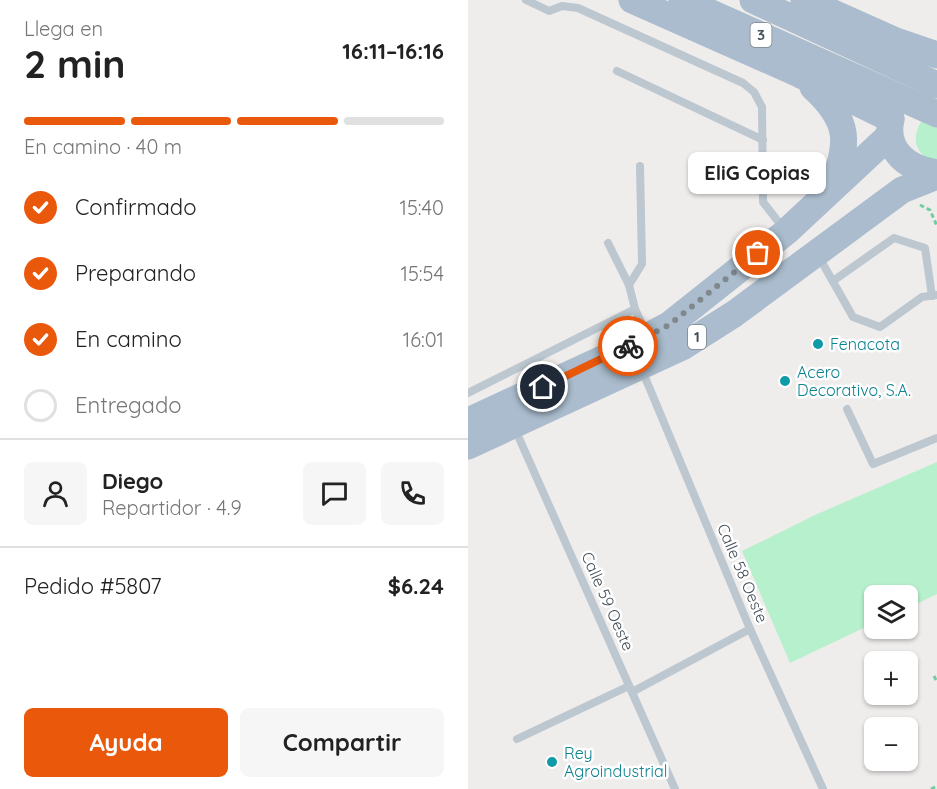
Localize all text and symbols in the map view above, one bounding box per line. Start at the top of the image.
text: Llega en [24,16,103,41]
road number: 3 [750,23,772,47]
text: 16:11–16:16 [342,37,444,65]
text: 2 min [24,39,126,88]
text: En camino · 40 m [24,134,182,159]
callout: EliG Copias [689,151,827,193]
text: EliG Copias [704,160,810,185]
icon: check [24,191,57,224]
text: Confirmado [75,193,196,221]
text: 15:40 [400,195,444,220]
pin [732,227,783,278]
icon: bag [741,236,774,269]
icon: check [24,257,57,290]
text: Preparando [75,259,196,287]
text: 15:54 [401,261,444,286]
courier [598,316,658,376]
icon: check [24,323,57,356]
text: En camino [75,325,182,353]
road number: 1 [688,325,706,349]
text: 16:01 [403,327,444,352]
icon: bike [612,330,645,363]
place label: Fenacota [830,334,900,354]
marker: Fenacota [811,337,825,351]
pin [517,361,568,412]
place label: Acero Decorativo, S.A. [797,362,911,400]
icon: home [526,370,559,403]
marker: Acero Decorativo, S.A. [778,374,792,388]
text: Entregado [75,391,182,419]
button: person [24,462,87,525]
button: chat [303,462,366,525]
button: phone [381,462,444,525]
text: Diego [102,467,163,495]
text: Repartidor · 4.9 [102,495,242,520]
street label: Calle 58 Oeste [713,520,773,626]
street label: Calle 59 Oeste [577,548,639,654]
text: Pedido #5807 [24,572,161,600]
text: $6.24 [388,572,444,600]
map controls [864,585,918,771]
button: layers [864,585,918,639]
button: + [864,651,918,705]
button: Ayuda [24,708,228,777]
button: Compartir [240,708,444,777]
button: − [864,717,918,771]
place label: Rey Agroindustrial [564,743,667,781]
marker: Rey Agroindustrial [545,755,559,769]

